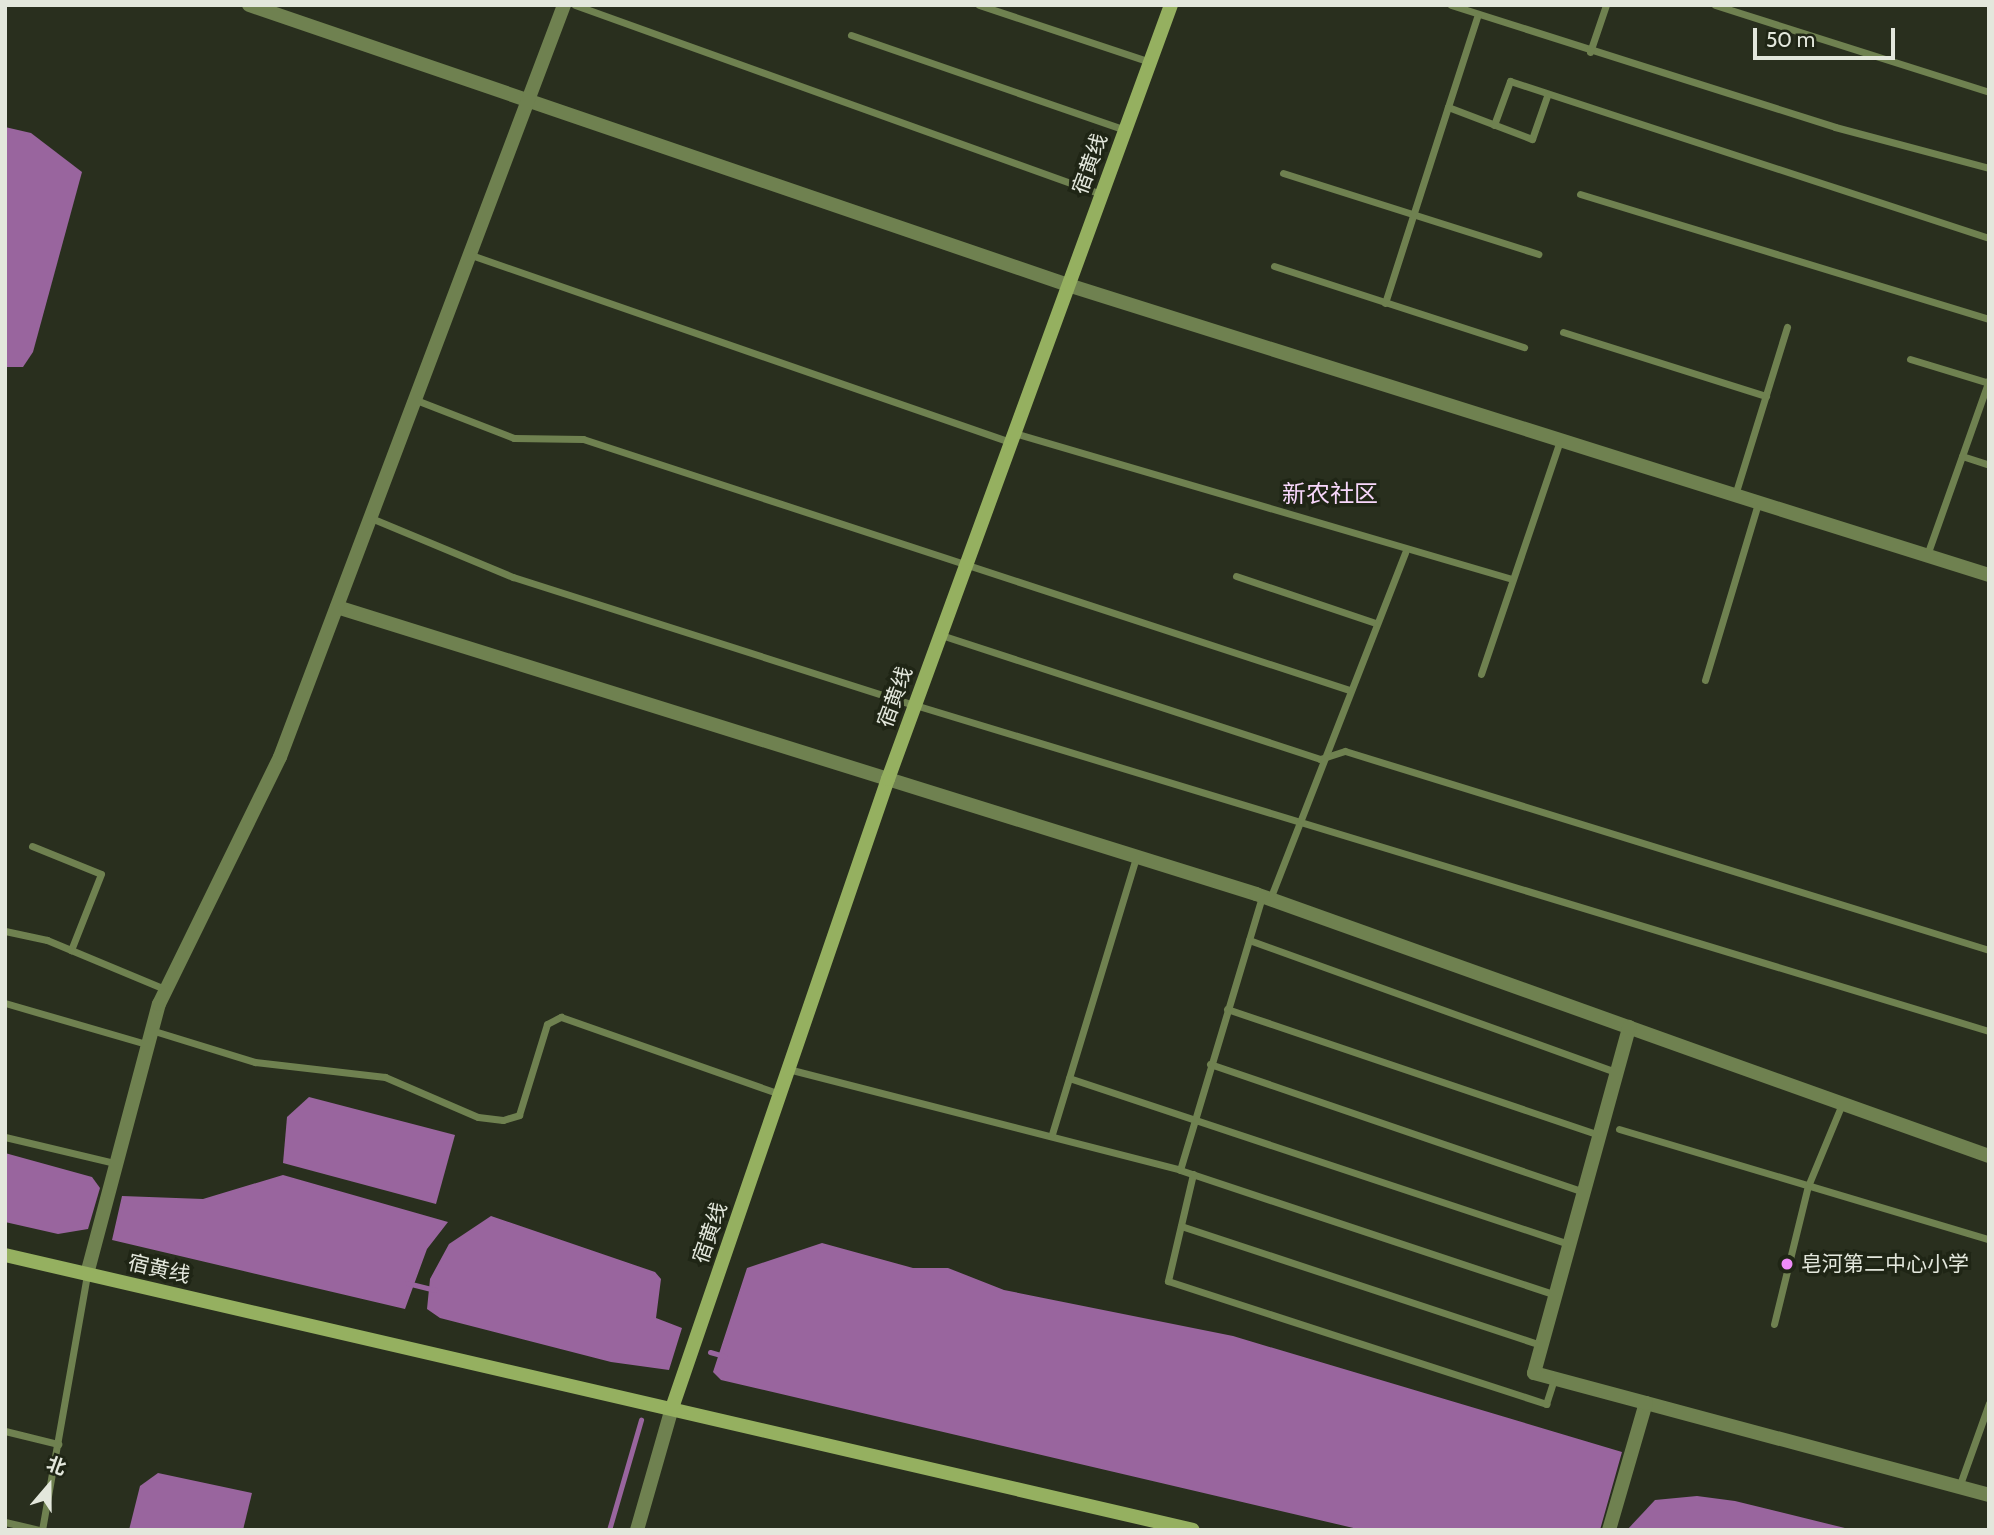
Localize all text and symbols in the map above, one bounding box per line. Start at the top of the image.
scale bar [1756,14,1898,58]
text: 50 m [1766,27,1815,52]
street label: 宿黄线 [1067,130,1113,198]
district label: 新农社区 [1282,480,1378,508]
street label: 宿黄线 [872,663,918,731]
street label: 宿黄线 [688,1199,732,1267]
street label: 宿黄线 [125,1250,193,1288]
place label: 皂河第二中心小学 [1801,1251,1969,1277]
marker: 皂河第二中心小学 [1779,1256,1795,1272]
north arrow [14,1451,84,1521]
text: 北 [43,1452,69,1480]

